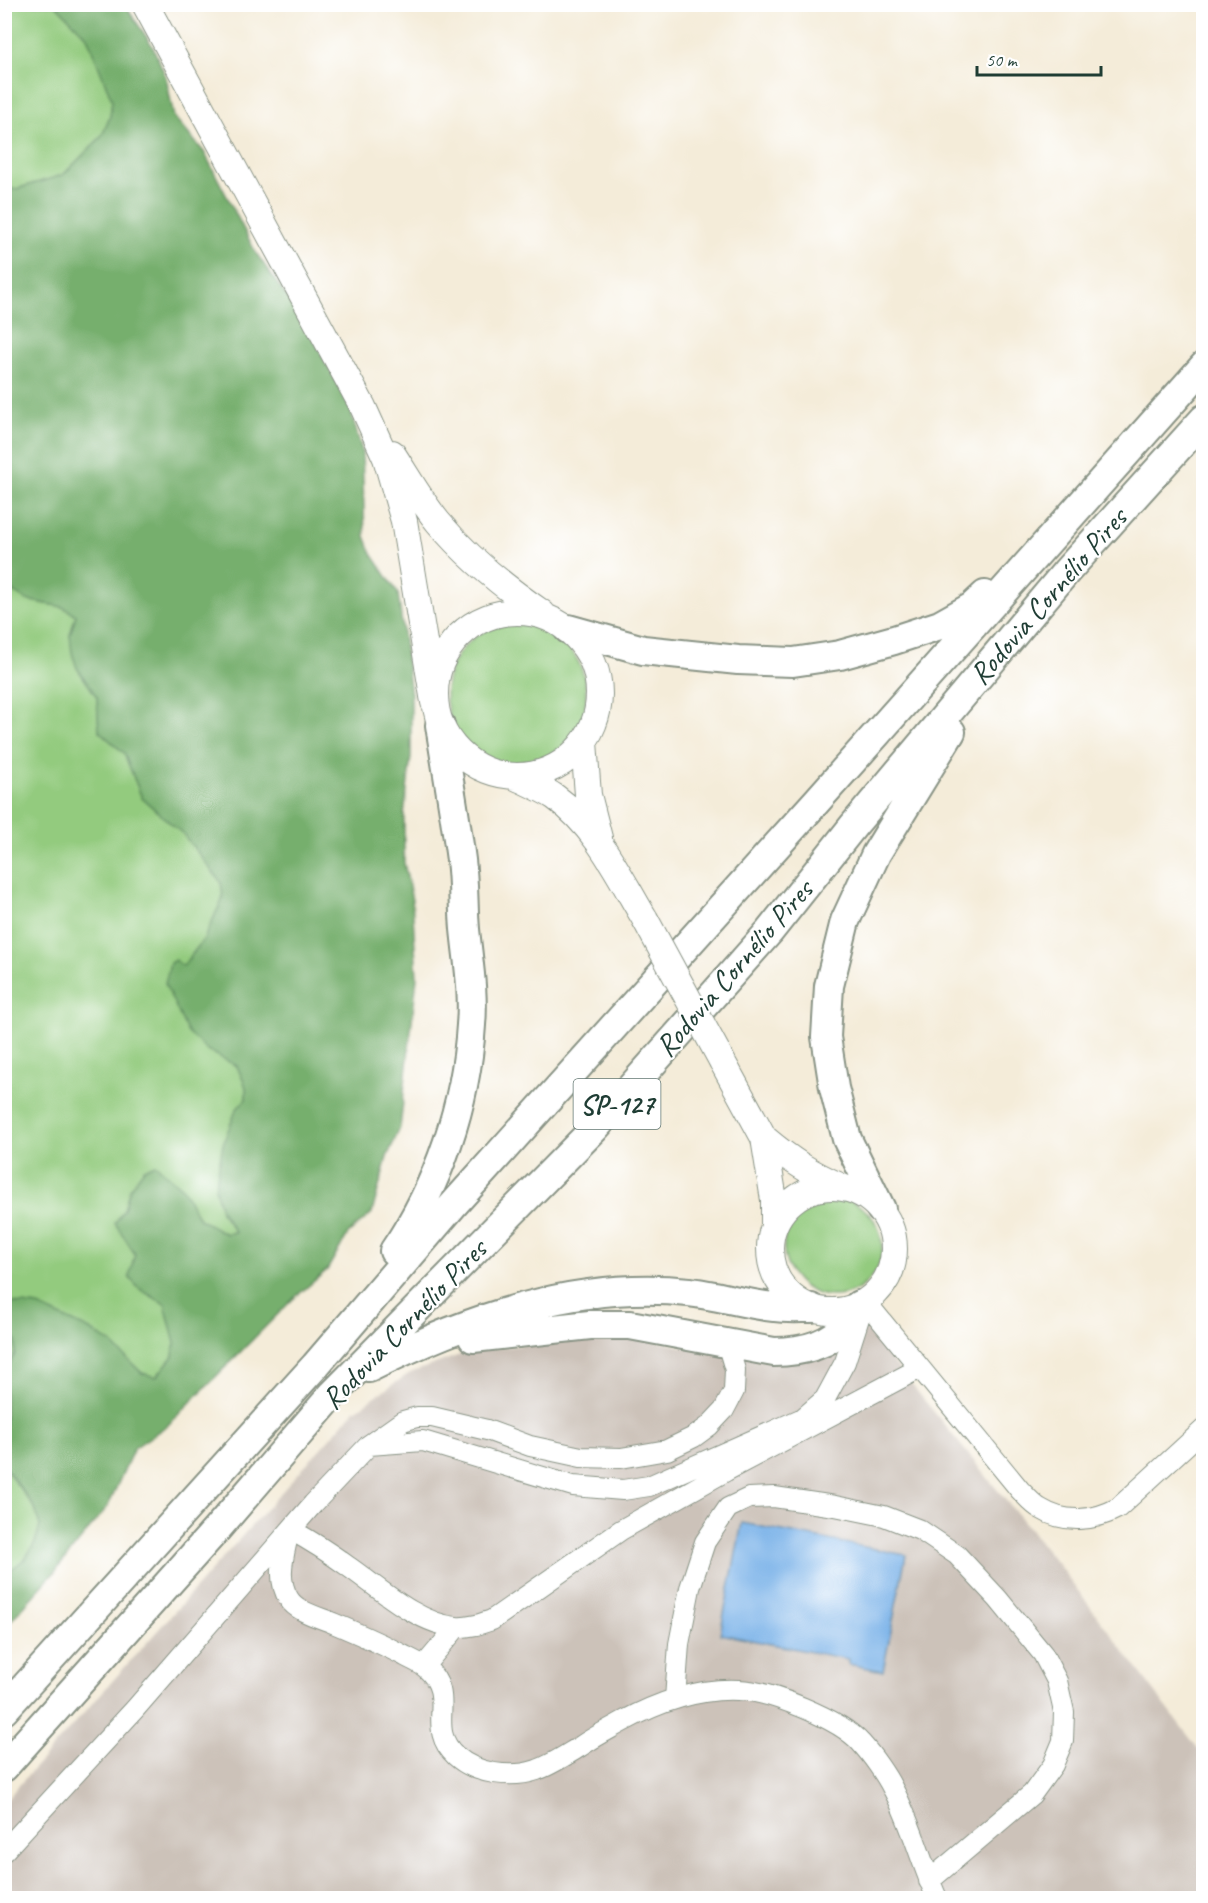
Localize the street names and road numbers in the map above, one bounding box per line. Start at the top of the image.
street label: Rodovia Cornélio Pires [961,498,1137,692]
street label: Rodovia Cornélio Pires [647,870,823,1064]
road number: SP-127 [574,1079,660,1129]
street label: Rodovia Cornélio Pires [313,1229,497,1417]

